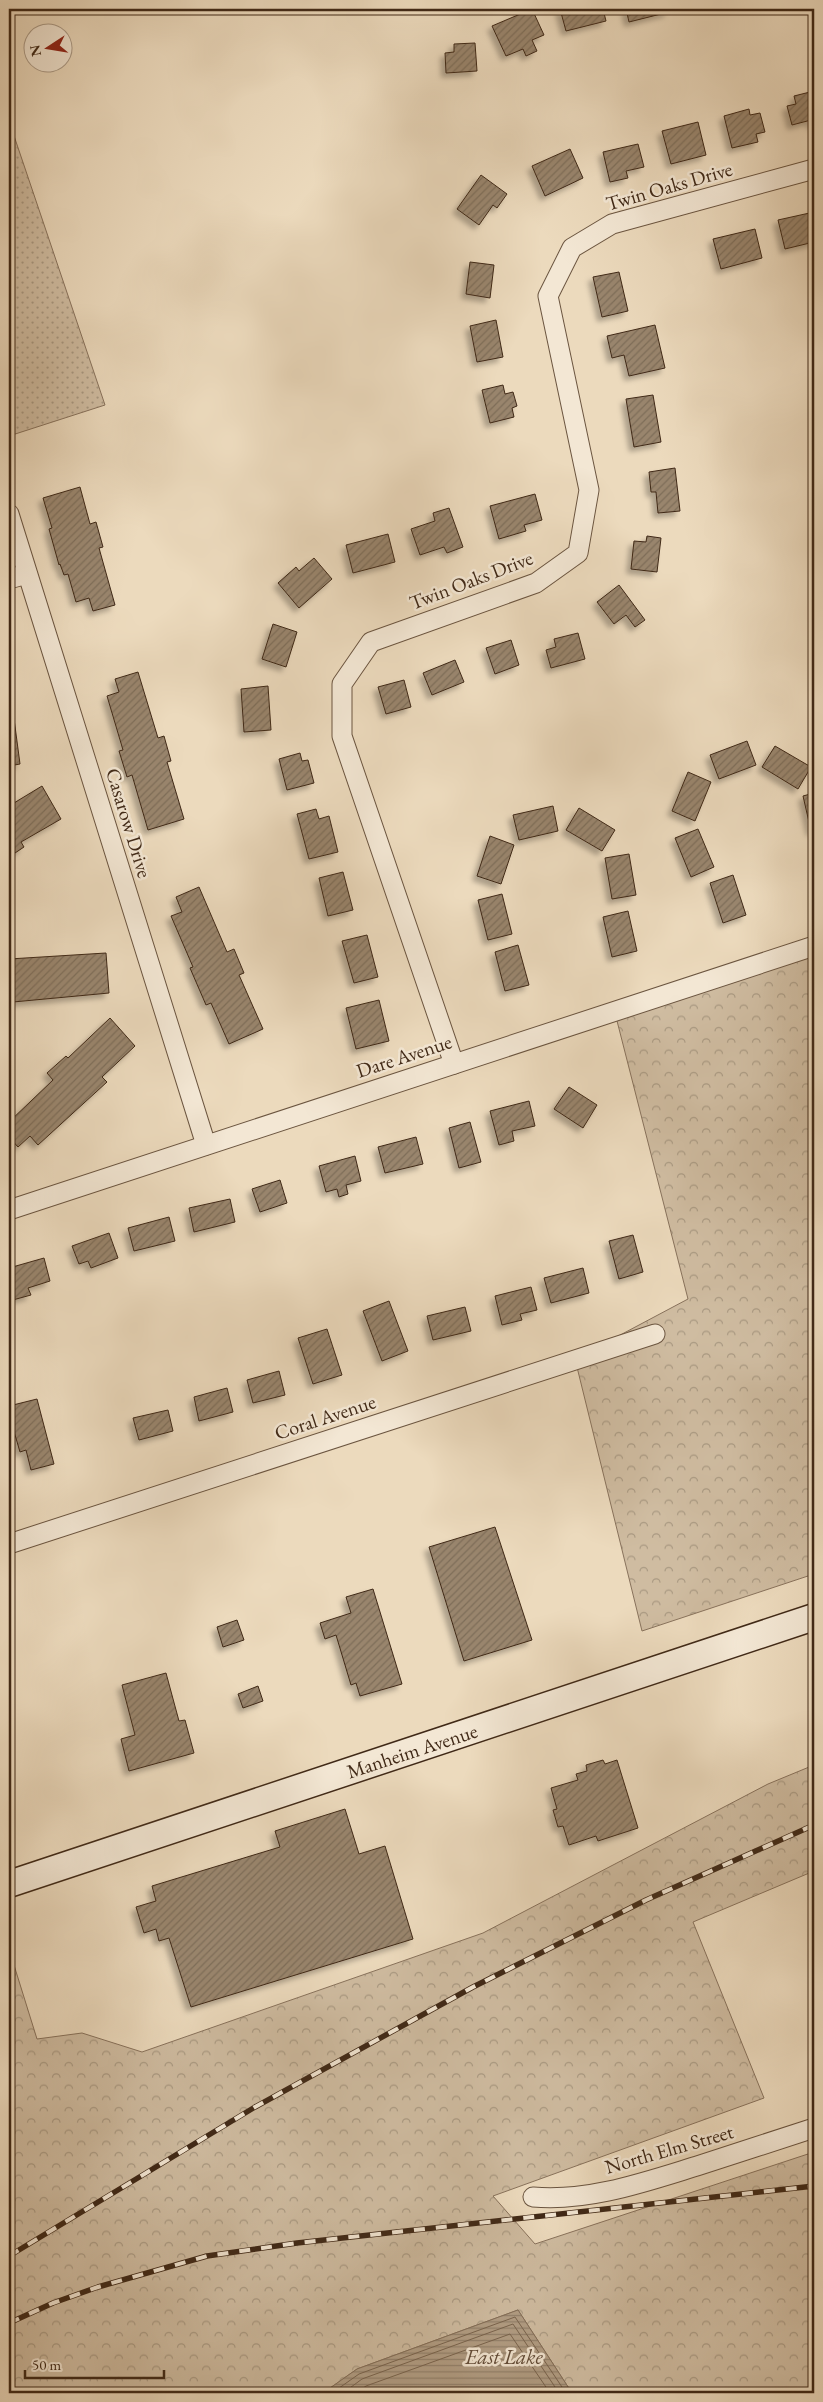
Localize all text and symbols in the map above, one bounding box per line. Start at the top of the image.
north arrow [22,22,72,72]
text: N [25,43,45,58]
street label: Twin Oaks Drive [603,155,735,216]
street label: Twin Oaks Drive [405,544,537,615]
street label: Casarow Drive [100,765,158,881]
street label: Dare Avenue [353,1028,455,1084]
street label: Coral Avenue [271,1388,379,1446]
street label: Manheim Avenue [343,1718,481,1784]
street label: North Elm Street [602,2118,737,2180]
water label: East Lake [464,2343,544,2370]
scale bar [25,2347,164,2379]
text: 50 m [32,2355,61,2374]

